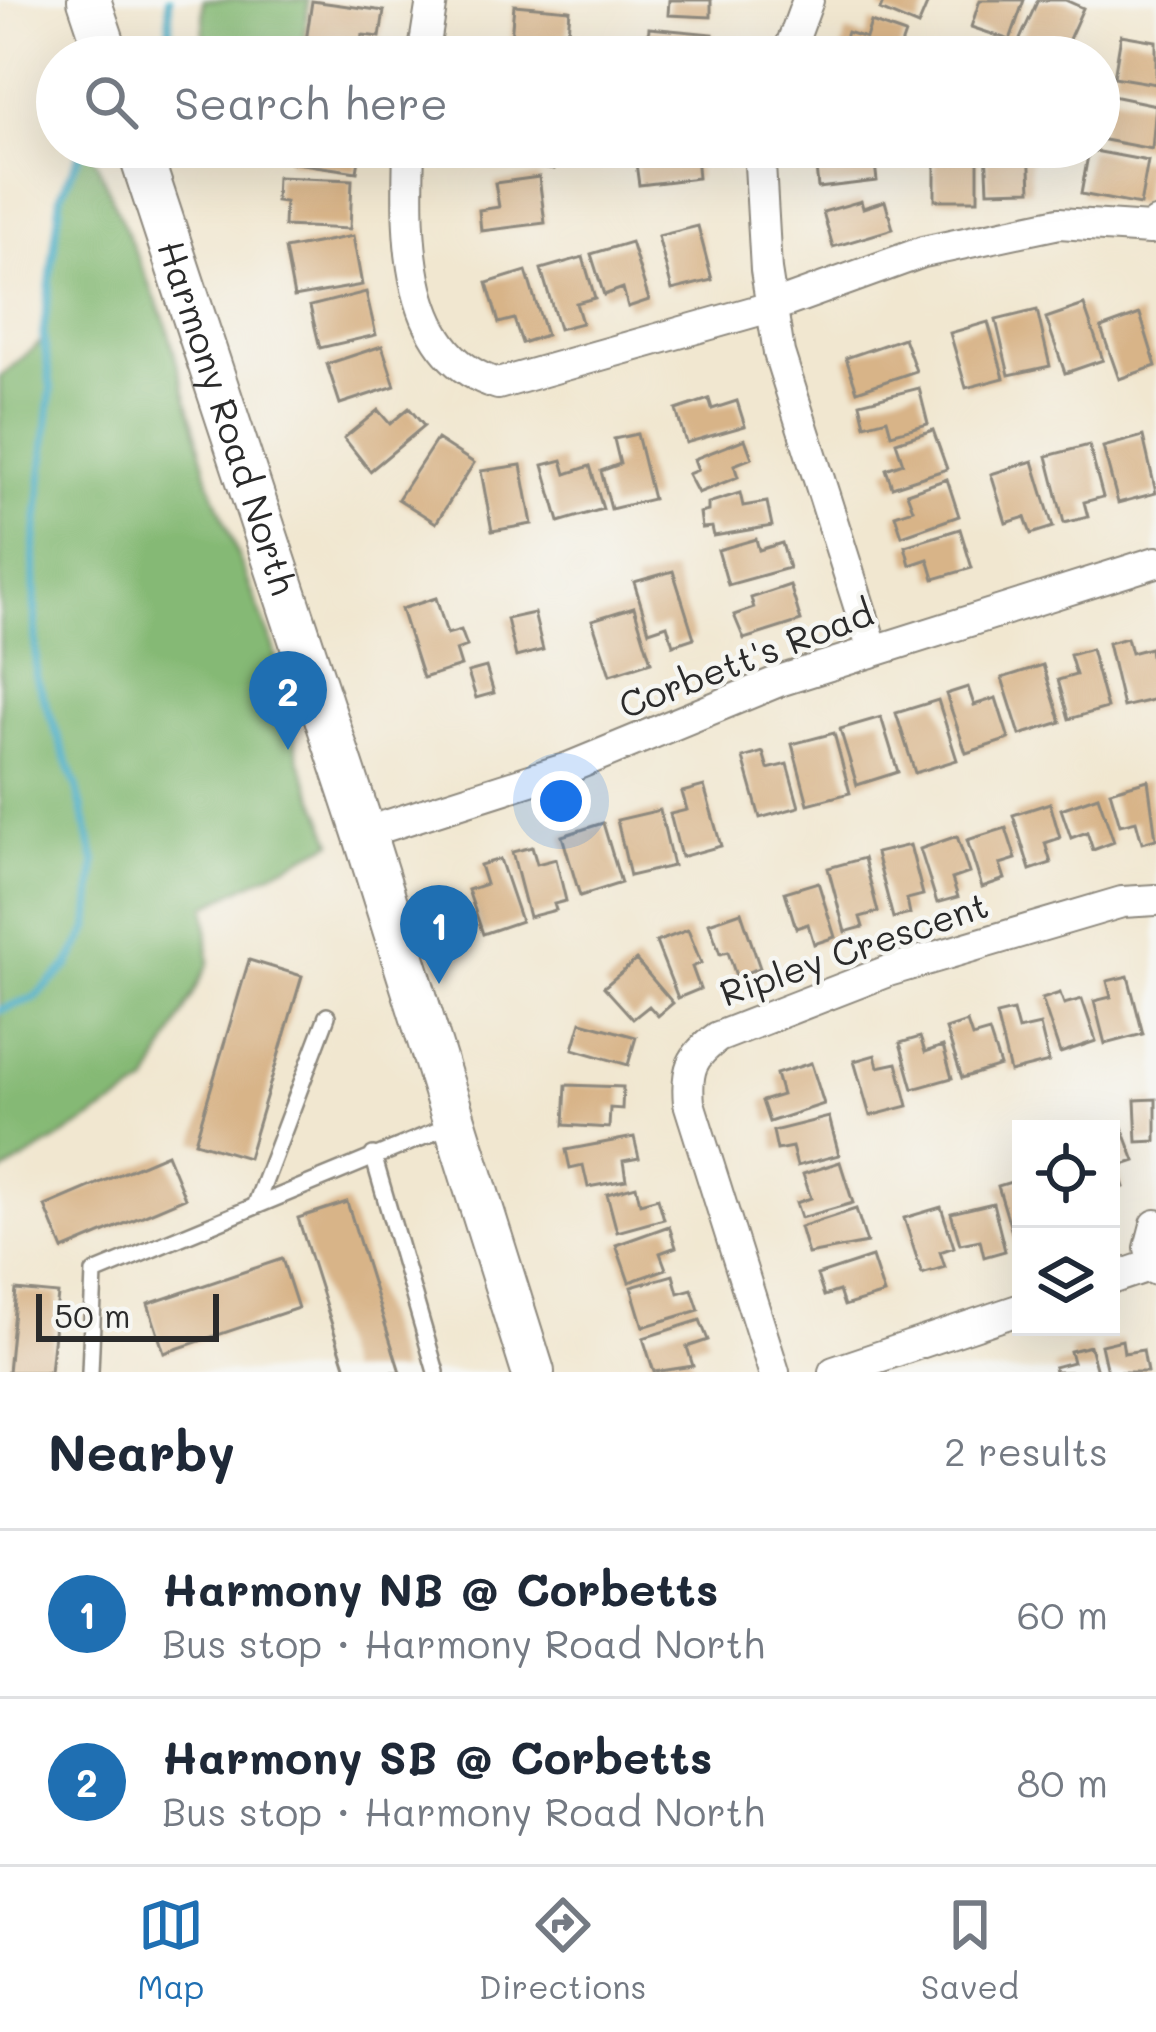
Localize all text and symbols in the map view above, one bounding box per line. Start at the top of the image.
search box [36,36,1120,168]
icon: search [78,69,144,135]
text: Search here [174,73,448,131]
street label: Harmony Road North [148,234,309,600]
street label: Corbett's Road [612,588,879,728]
pin: 2 [249,651,327,750]
your location [531,771,591,831]
street label: Ripley Crescent [713,880,994,1016]
pin: 1 [400,885,478,984]
map controls [1012,1120,1120,1336]
button: locate [1012,1120,1120,1228]
button: layers [1012,1228,1120,1336]
scale bar [36,1288,219,1341]
text: 50 m [54,1293,130,1336]
text: Nearby [48,1417,235,1484]
text: 2 results [944,1425,1108,1476]
text: Harmony NB @ Corbetts [162,1559,719,1617]
text: 1 [78,1588,96,1639]
text: 60 m [1017,1588,1108,1639]
text: Bus stop · Harmony Road North [162,1617,765,1668]
text: Harmony SB @ Corbetts [162,1727,713,1785]
text: 2 [76,1756,98,1807]
text: 80 m [1017,1756,1108,1807]
text: Bus stop · Harmony Road North [162,1785,765,1836]
tab: Map [137,1892,204,2007]
tab: Directions [479,1892,646,2007]
tab: Saved [921,1892,1019,2007]

